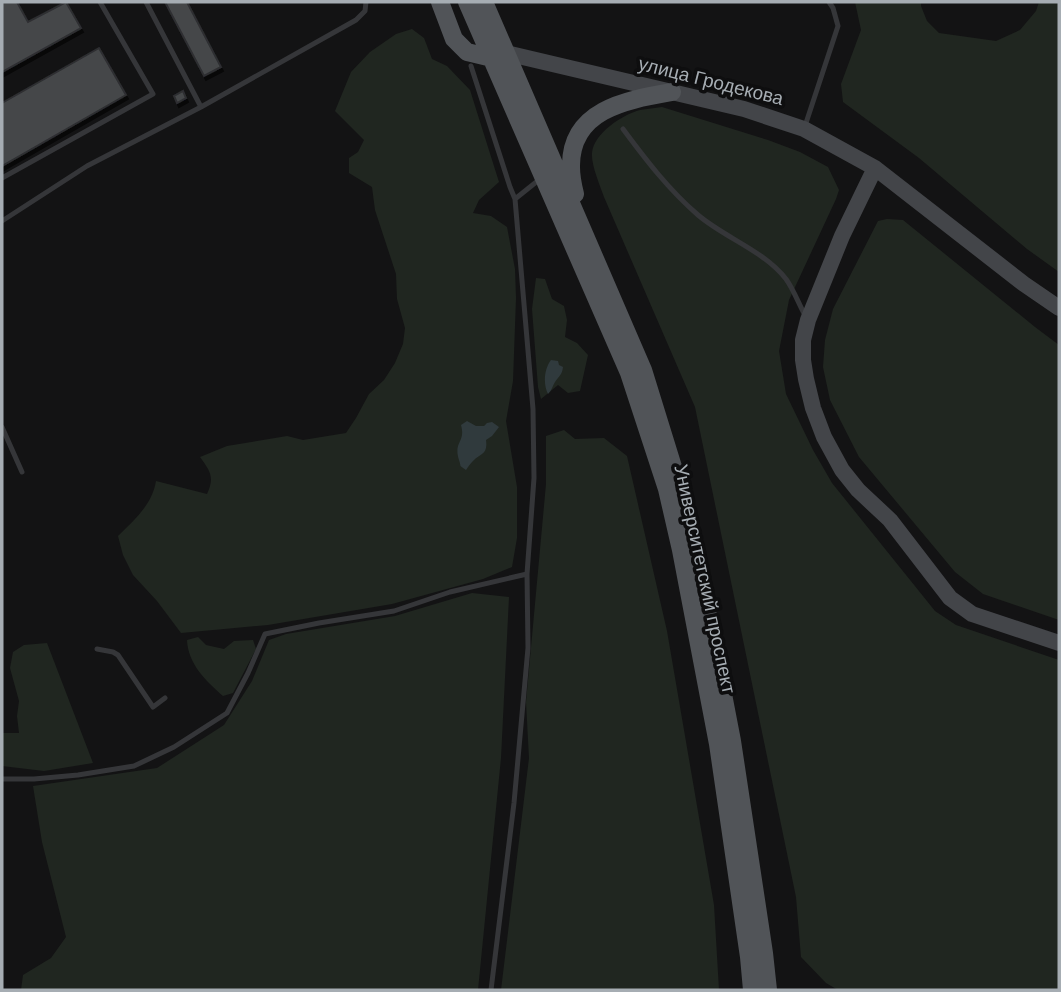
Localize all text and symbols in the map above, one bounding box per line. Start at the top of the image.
street label: улица Гродекова [636,53,786,109]
street label: Университетский проспект [670,463,740,696]

